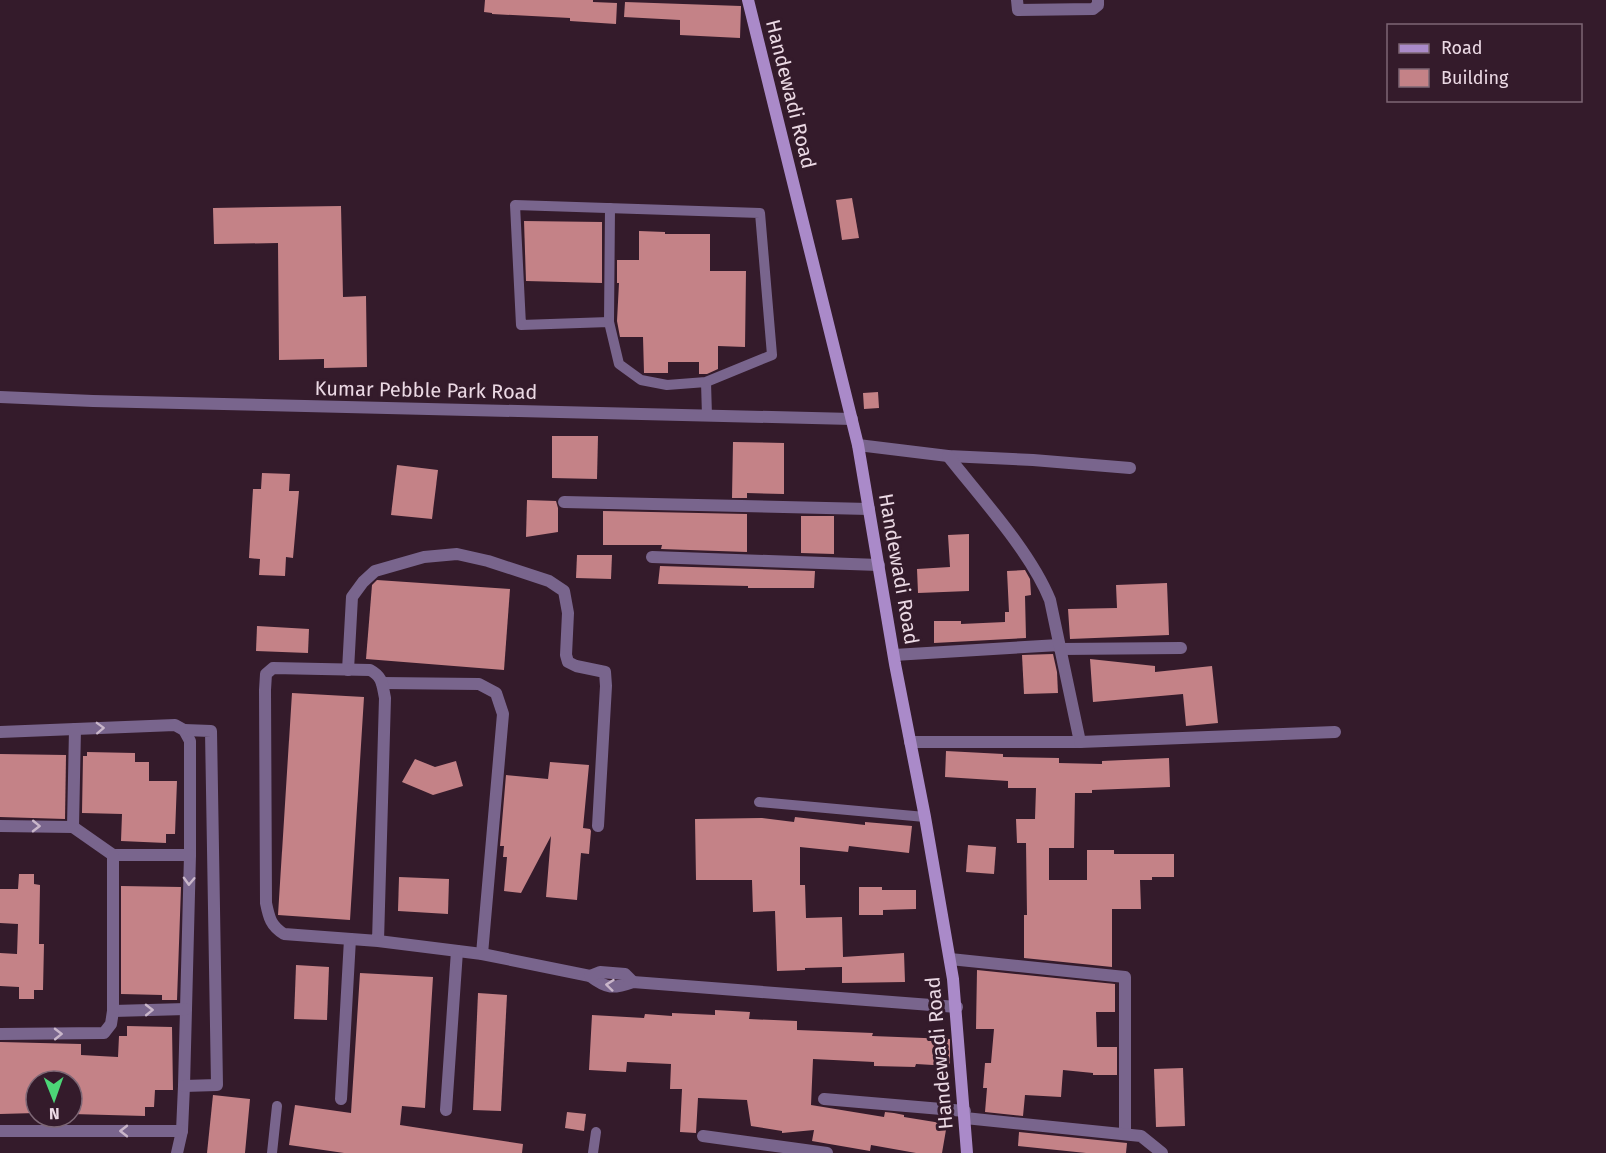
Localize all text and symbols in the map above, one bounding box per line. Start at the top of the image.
street label: Handewadi Road [761,17,821,171]
legend [1387,24,1582,102]
text: Road [1441,37,1483,59]
text: Building [1441,67,1509,89]
street label: Kumar Pebble Park Road [314,376,538,404]
street label: Handewadi Road [874,492,924,646]
one-way arrow [96,721,105,734]
one-way arrow [32,820,41,833]
one-way arrow [183,876,196,885]
street label: Handewadi Road [920,976,958,1130]
one-way arrow [606,979,615,992]
one-way arrow [145,1004,154,1016]
one-way arrow [54,1028,63,1040]
north arrow [24,1069,84,1129]
text: N [49,1104,60,1123]
one-way arrow [119,1125,128,1137]

